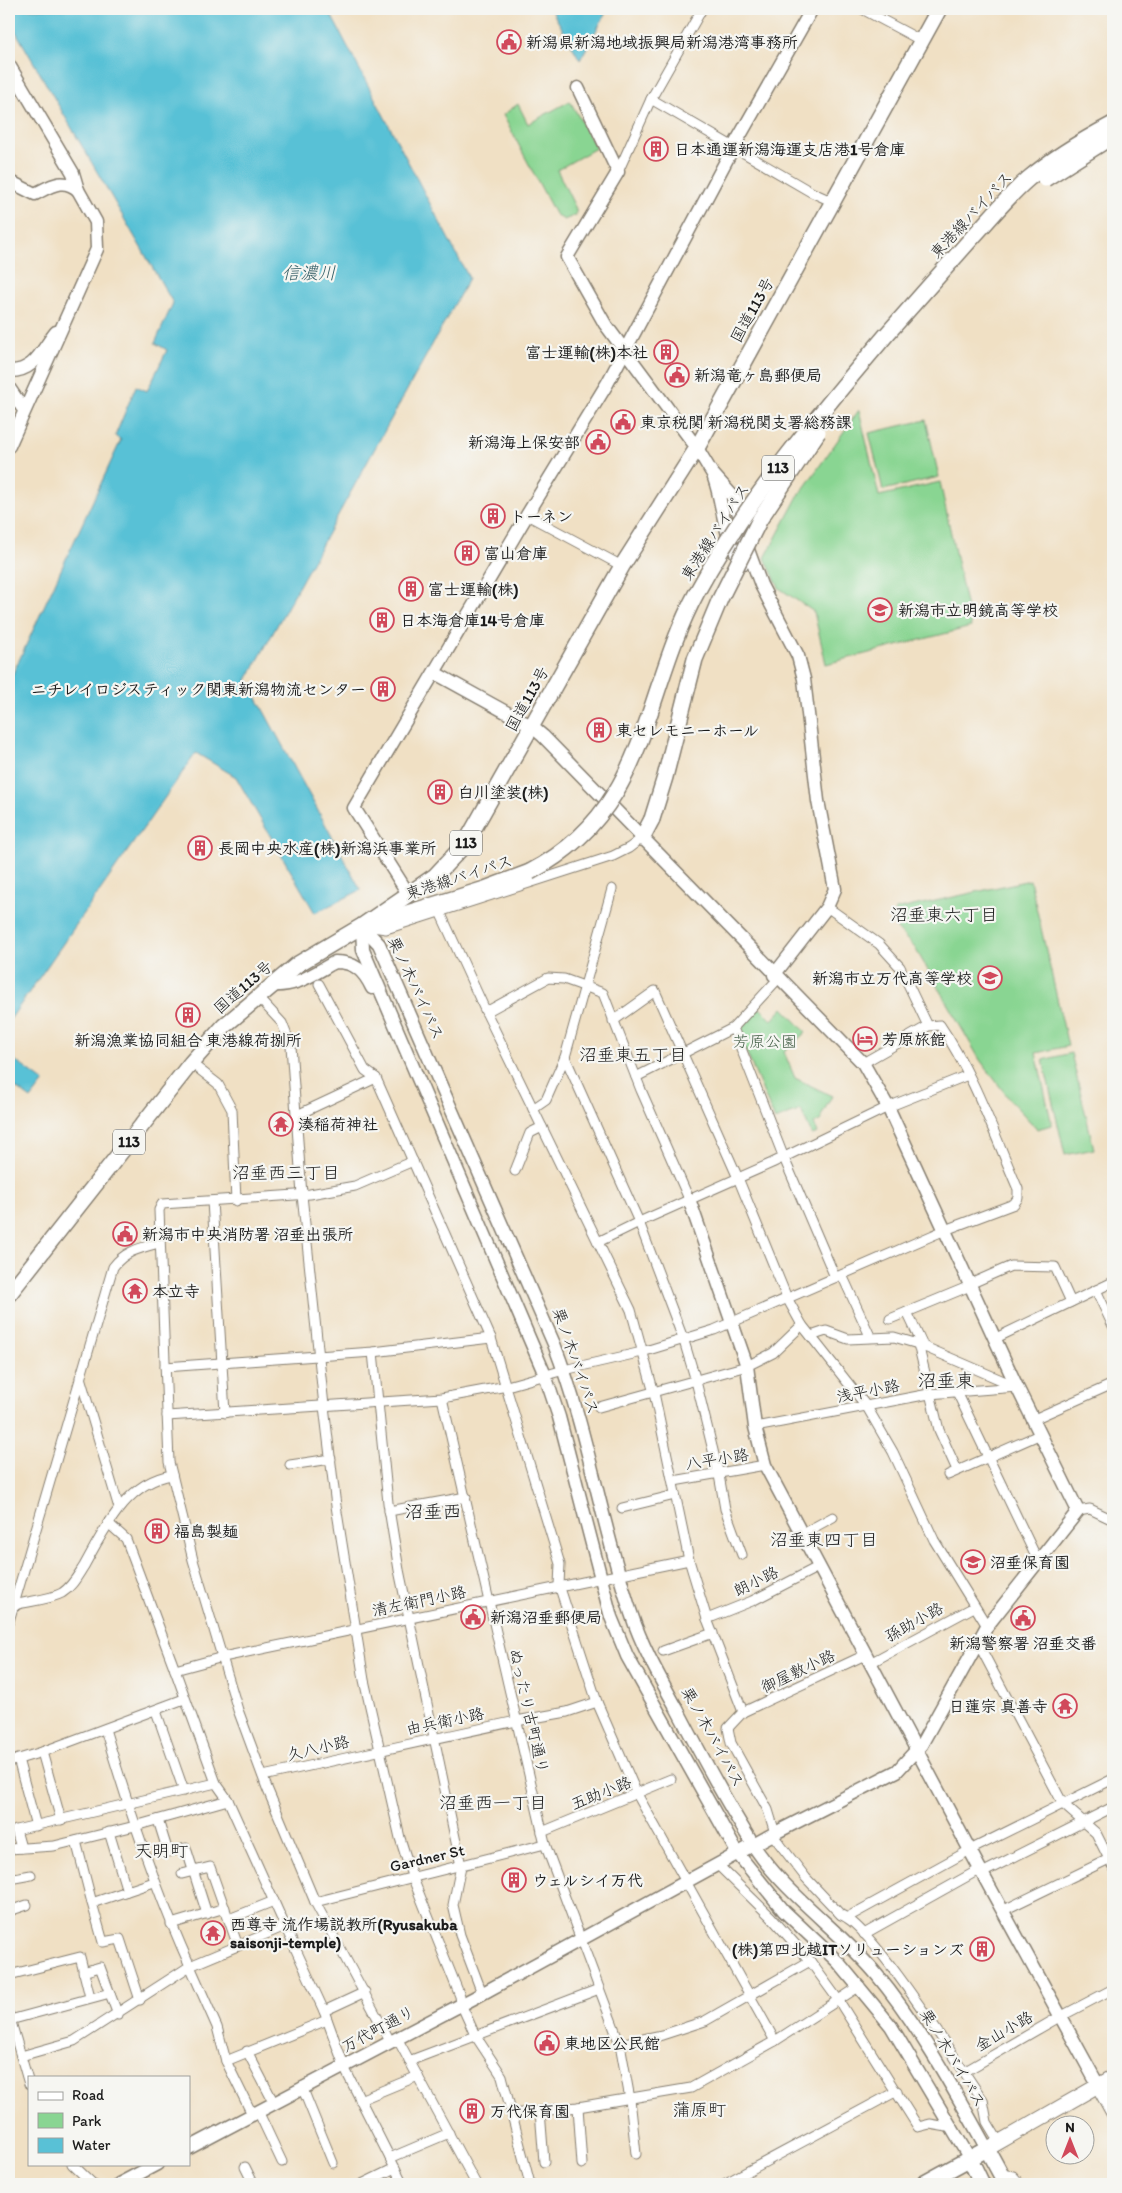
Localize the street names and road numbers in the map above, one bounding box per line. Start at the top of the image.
street label: 東港線バイパス [926,168,1016,262]
street label: 国道113号 [726,274,778,346]
road number: 113 [762,456,794,480]
street label: 東港線バイパス [677,480,753,584]
street label: 国道113号 [501,663,553,735]
road number: 113 [450,830,482,856]
street label: 東港線バイパス [403,851,515,903]
street label: 栗ノ木バイパス [384,933,448,1043]
street label: 国道113号 [210,956,276,1018]
road number: 113 [113,1130,145,1154]
street label: 栗ノ木バイパス [549,1305,603,1417]
street label: 浅平小路 [835,1376,901,1406]
street label: 八平小路 [684,1445,750,1473]
street label: 朗小路 [730,1562,782,1600]
street label: 清左衛門小路 [370,1582,468,1620]
street label: 孫助小路 [881,1598,947,1646]
street label: 御屋敷小路 [758,1645,838,1697]
street label: ぬったり古町通り [505,1646,553,1776]
street label: 栗ノ木バイパス [678,1684,748,1790]
street label: 由兵衛小路 [404,1703,486,1739]
street label: 久八小路 [285,1732,351,1764]
street label: 五助小路 [568,1772,634,1814]
street label: Gardner St [388,1840,466,1876]
street label: 万代町通り [338,2002,418,2056]
street label: 栗ノ木バイパス [916,2005,990,2111]
street label: 金山小路 [972,2007,1036,2055]

